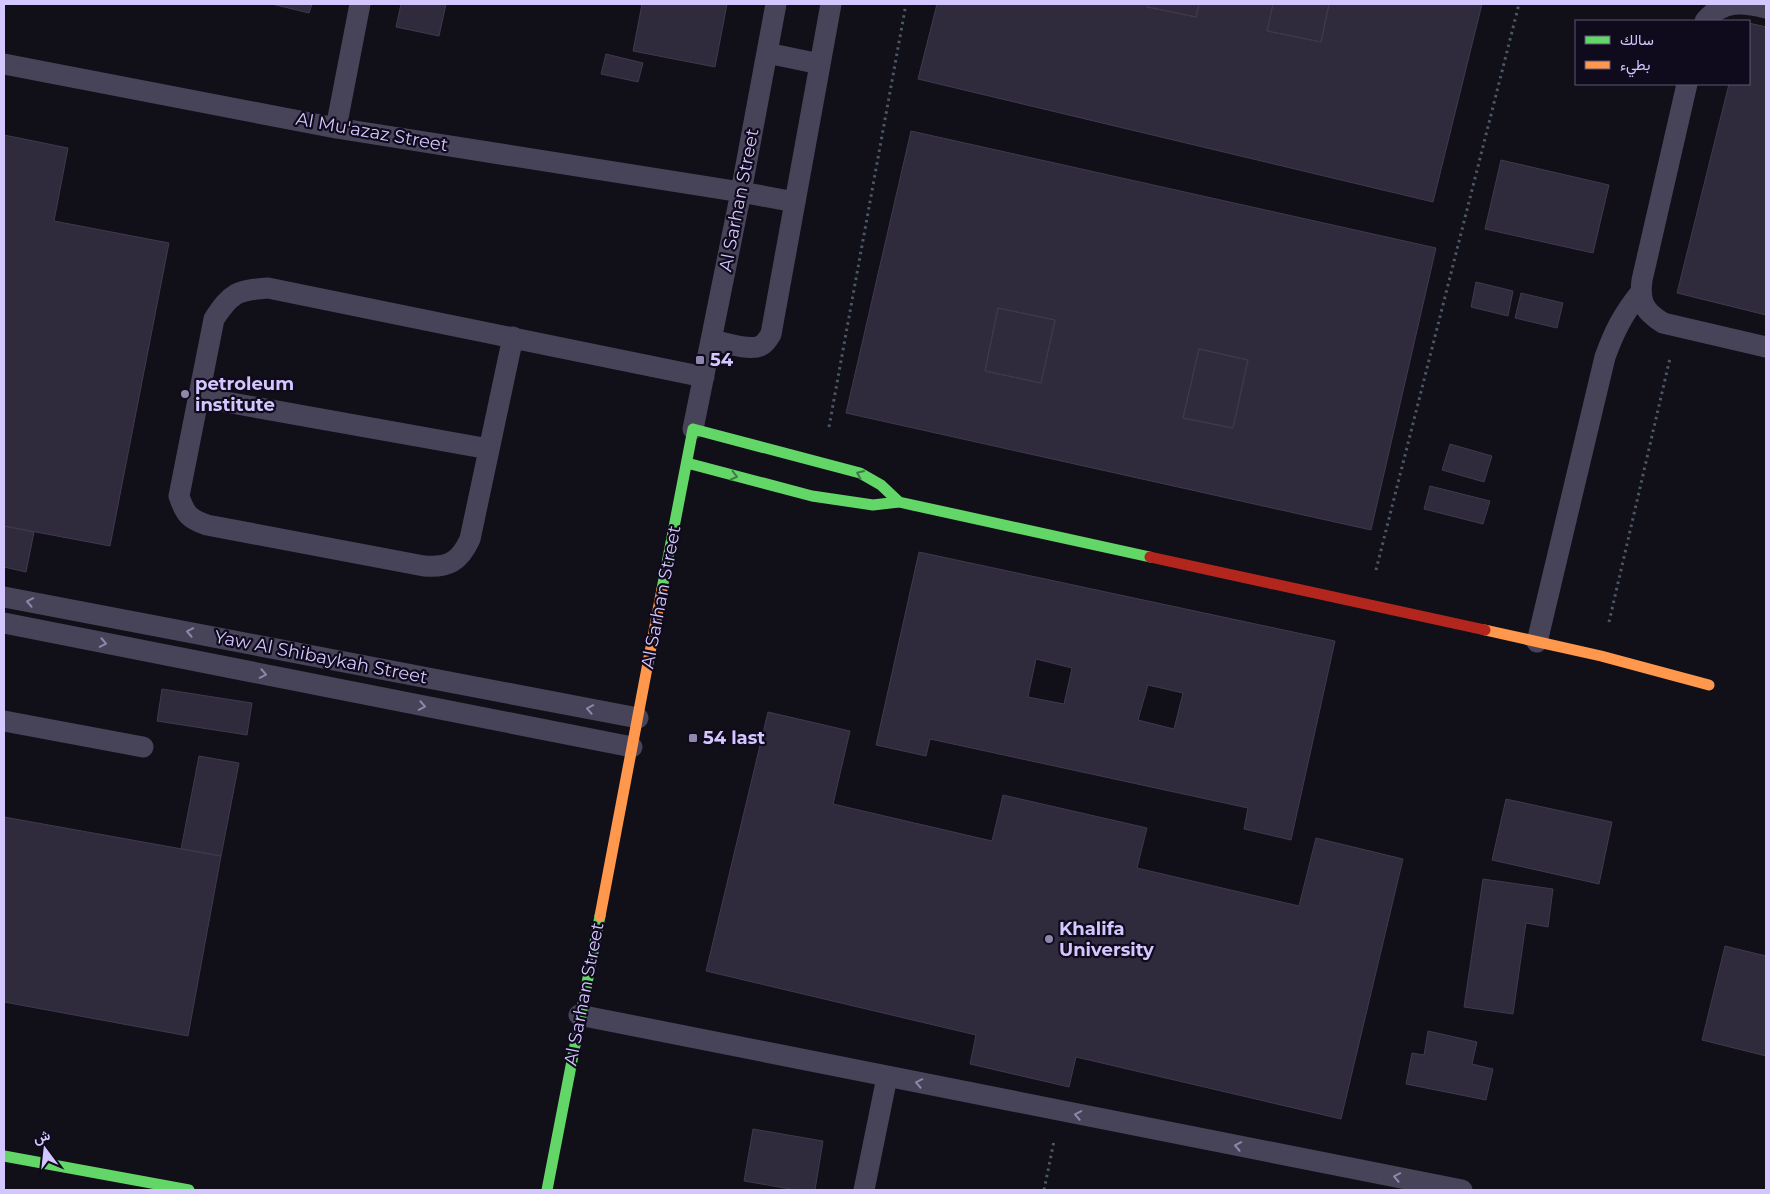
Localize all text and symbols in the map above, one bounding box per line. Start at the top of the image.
legend [1575,20,1750,85]
text: سالك [1620,30,1654,49]
text: بطيء [1620,55,1650,78]
street label: Al Mu'azaz Street [294,108,450,156]
street label: Al Sarhan Street [714,127,764,273]
place label: 54 [710,349,734,371]
marker: 54 [694,354,706,366]
place label: petroleum institute [195,373,294,416]
marker: petroleum institute [179,388,191,400]
one-way arrow [730,470,738,480]
one-way arrow [856,470,865,480]
street label: Al Sarhan Street [636,524,686,670]
one-way arrow [26,597,34,607]
street label: Yaw Al Shibaykah Street [213,626,429,688]
one-way arrow [185,628,194,638]
one-way arrow [99,637,108,647]
one-way arrow [258,668,267,679]
one-way arrow [418,700,426,710]
one-way arrow [585,704,594,715]
place label: 54 last [703,727,765,749]
marker: 54 last [687,732,699,744]
place label: Khalifa University [1059,918,1154,961]
street label: Al Sarhan Street [559,921,609,1067]
marker: Khalifa University [1043,933,1055,945]
one-way arrow [914,1079,923,1089]
one-way arrow [1074,1110,1083,1120]
north arrow [20,1124,70,1174]
text: ش [31,1126,52,1147]
one-way arrow [1233,1141,1242,1152]
one-way arrow [1393,1173,1402,1183]

